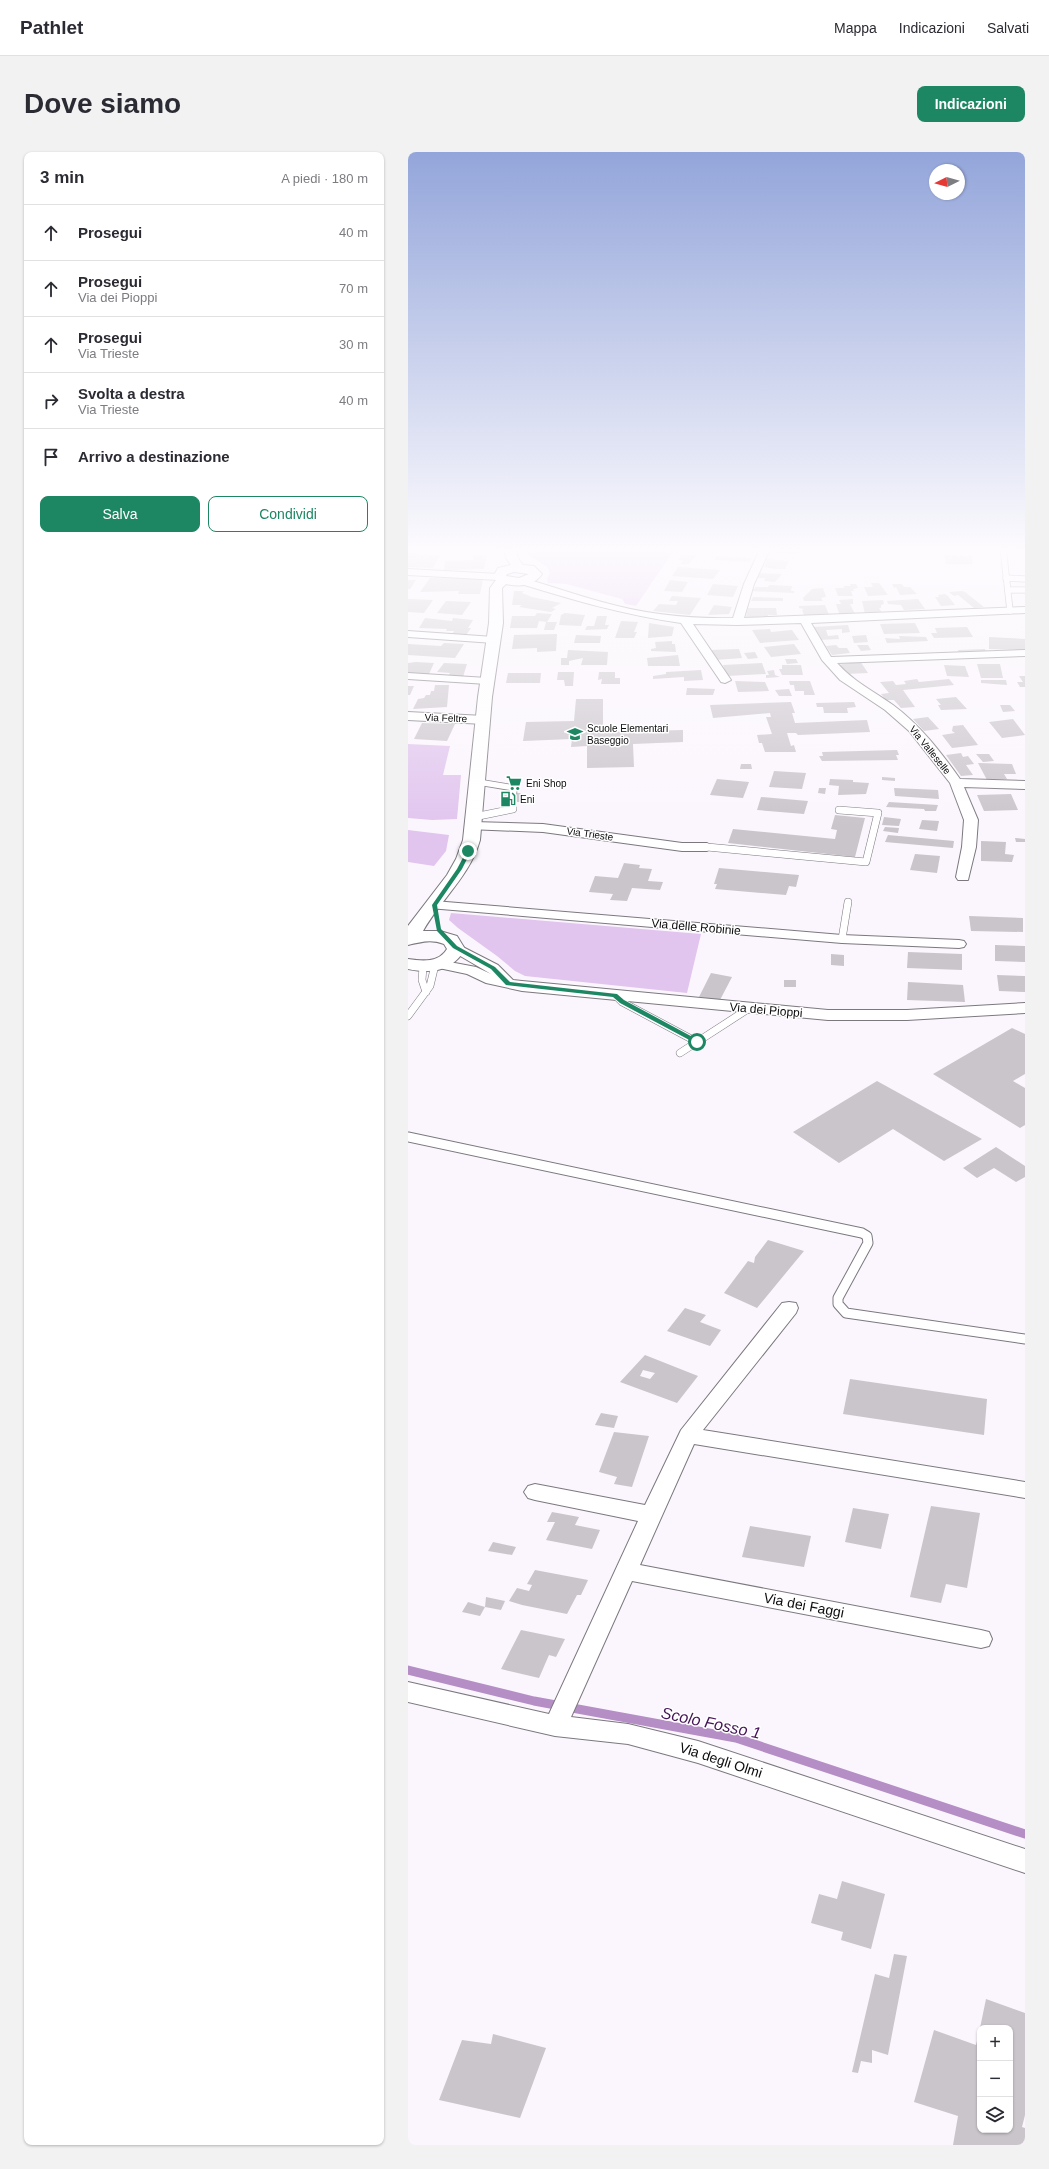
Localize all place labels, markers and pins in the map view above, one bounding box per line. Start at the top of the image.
place label: Scuole Elementari Baseggio [587,723,668,746]
school or university icon: Scuole Elementari Baseggio [566,725,584,743]
supermarket icon: Eni Shop [505,774,523,792]
place label: Eni Shop [526,778,567,789]
fuel station icon: Eni [499,790,517,808]
place label: Eni [520,794,534,805]

